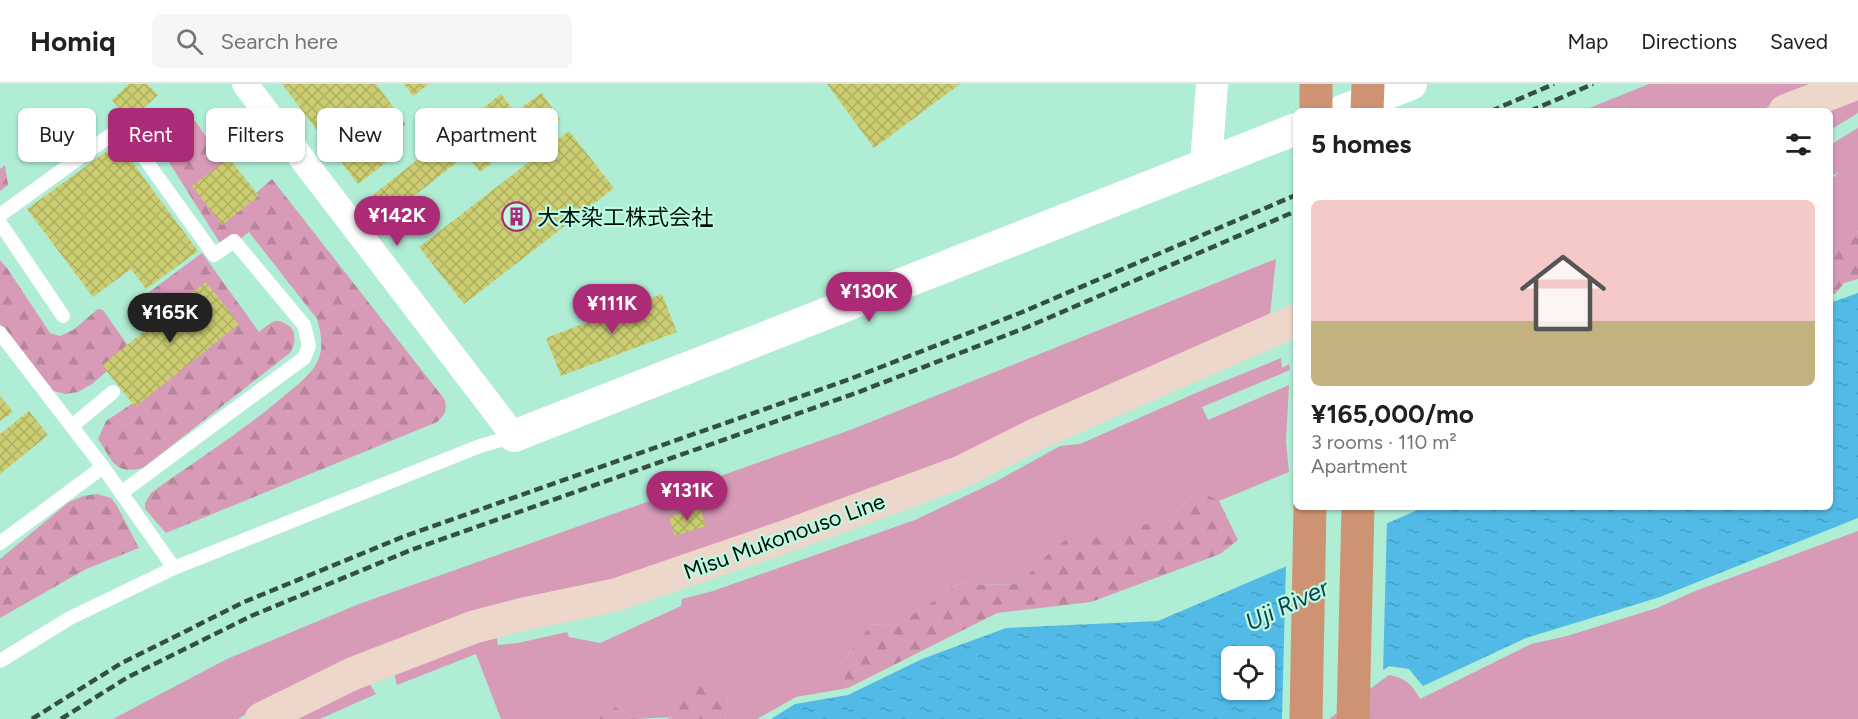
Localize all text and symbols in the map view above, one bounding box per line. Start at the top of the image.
search box [152,14,572,68]
text: Homiq [30,24,116,58]
icon: search [173,25,206,58]
text: Search here [221,28,338,55]
text: Map [1567,29,1608,54]
text: Directions [1641,29,1737,54]
text: Saved [1770,29,1828,54]
chip: Buy [18,108,96,162]
chip: Rent [108,108,194,162]
chip: Filters [206,108,305,162]
chip: New [317,108,403,162]
chip: Apartment [415,108,558,162]
text: 5 homes [1311,128,1411,160]
icon: filters [1782,128,1815,161]
pin: ¥142K [355,196,439,247]
building icon: 大本染工株式会社 [500,201,532,233]
text: ¥142K [368,203,426,227]
place label: 大本染工株式会社 [537,204,713,231]
icon: home [1509,239,1617,347]
pin: ¥130K [827,272,911,323]
text: ¥130K [840,279,898,303]
pin: ¥111K [570,284,654,335]
text: ¥111K [587,291,637,315]
pin: ¥165K [128,293,212,344]
text: ¥165K [142,300,198,324]
text: ¥165,000/mo [1311,398,1474,430]
text: 3 rooms · 110 m² [1311,430,1457,454]
text: Apartment [1311,454,1408,478]
pin: ¥131K [645,471,729,522]
text: ¥131K [660,478,714,502]
street label: Misu Mukonouso Line [680,487,889,585]
water label: Uji River [1240,572,1334,636]
map controls [1221,646,1275,700]
button: locate [1221,646,1275,700]

